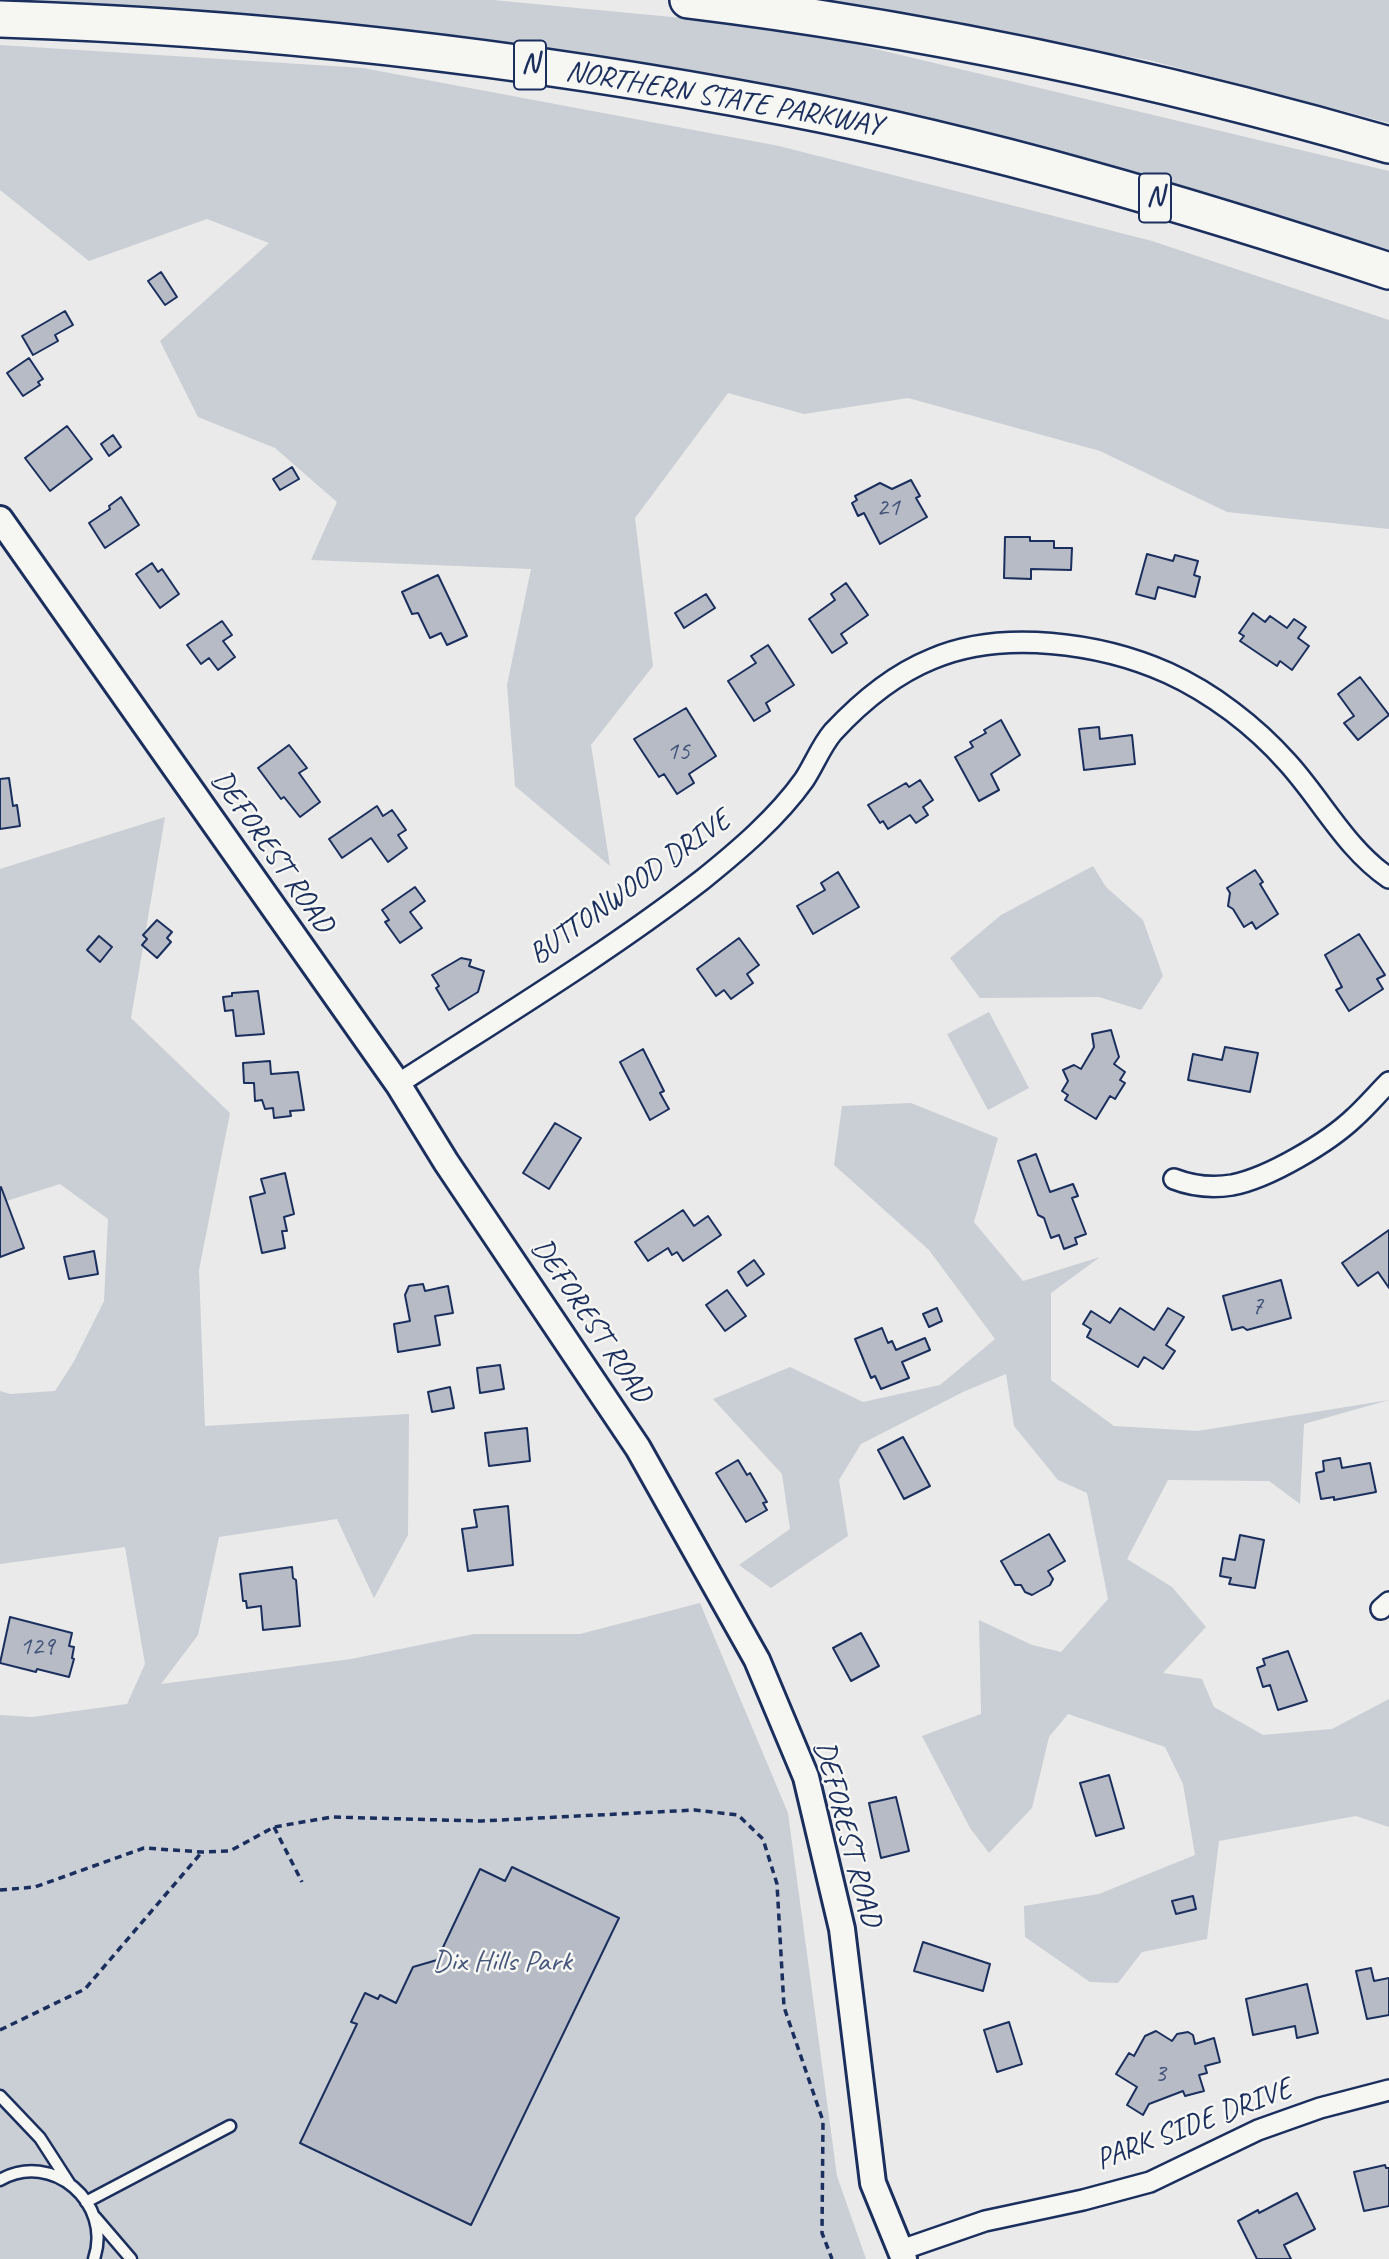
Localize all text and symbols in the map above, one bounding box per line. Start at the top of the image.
road number: N [514,41,546,90]
street label: NORTHERN STATE PARKWAY [563,53,885,145]
road number: N [1139,174,1171,222]
house number: 21 [876,492,900,524]
house number: 15 [666,736,690,768]
street label: DEFOREST ROAD [203,764,341,940]
street label: BUTTONWOOD DRIVE [522,803,738,973]
street label: DEFOREST ROAD [523,1232,659,1410]
house number: 7 [1251,1291,1263,1323]
house number: 129 [19,1631,55,1663]
street label: DEFOREST ROAD [805,1737,889,1931]
park label: Dix Hills Park [433,1944,571,1980]
house number: 3 [1154,2058,1166,2090]
street label: PARK SIDE DRIVE [1091,2071,1297,2179]

